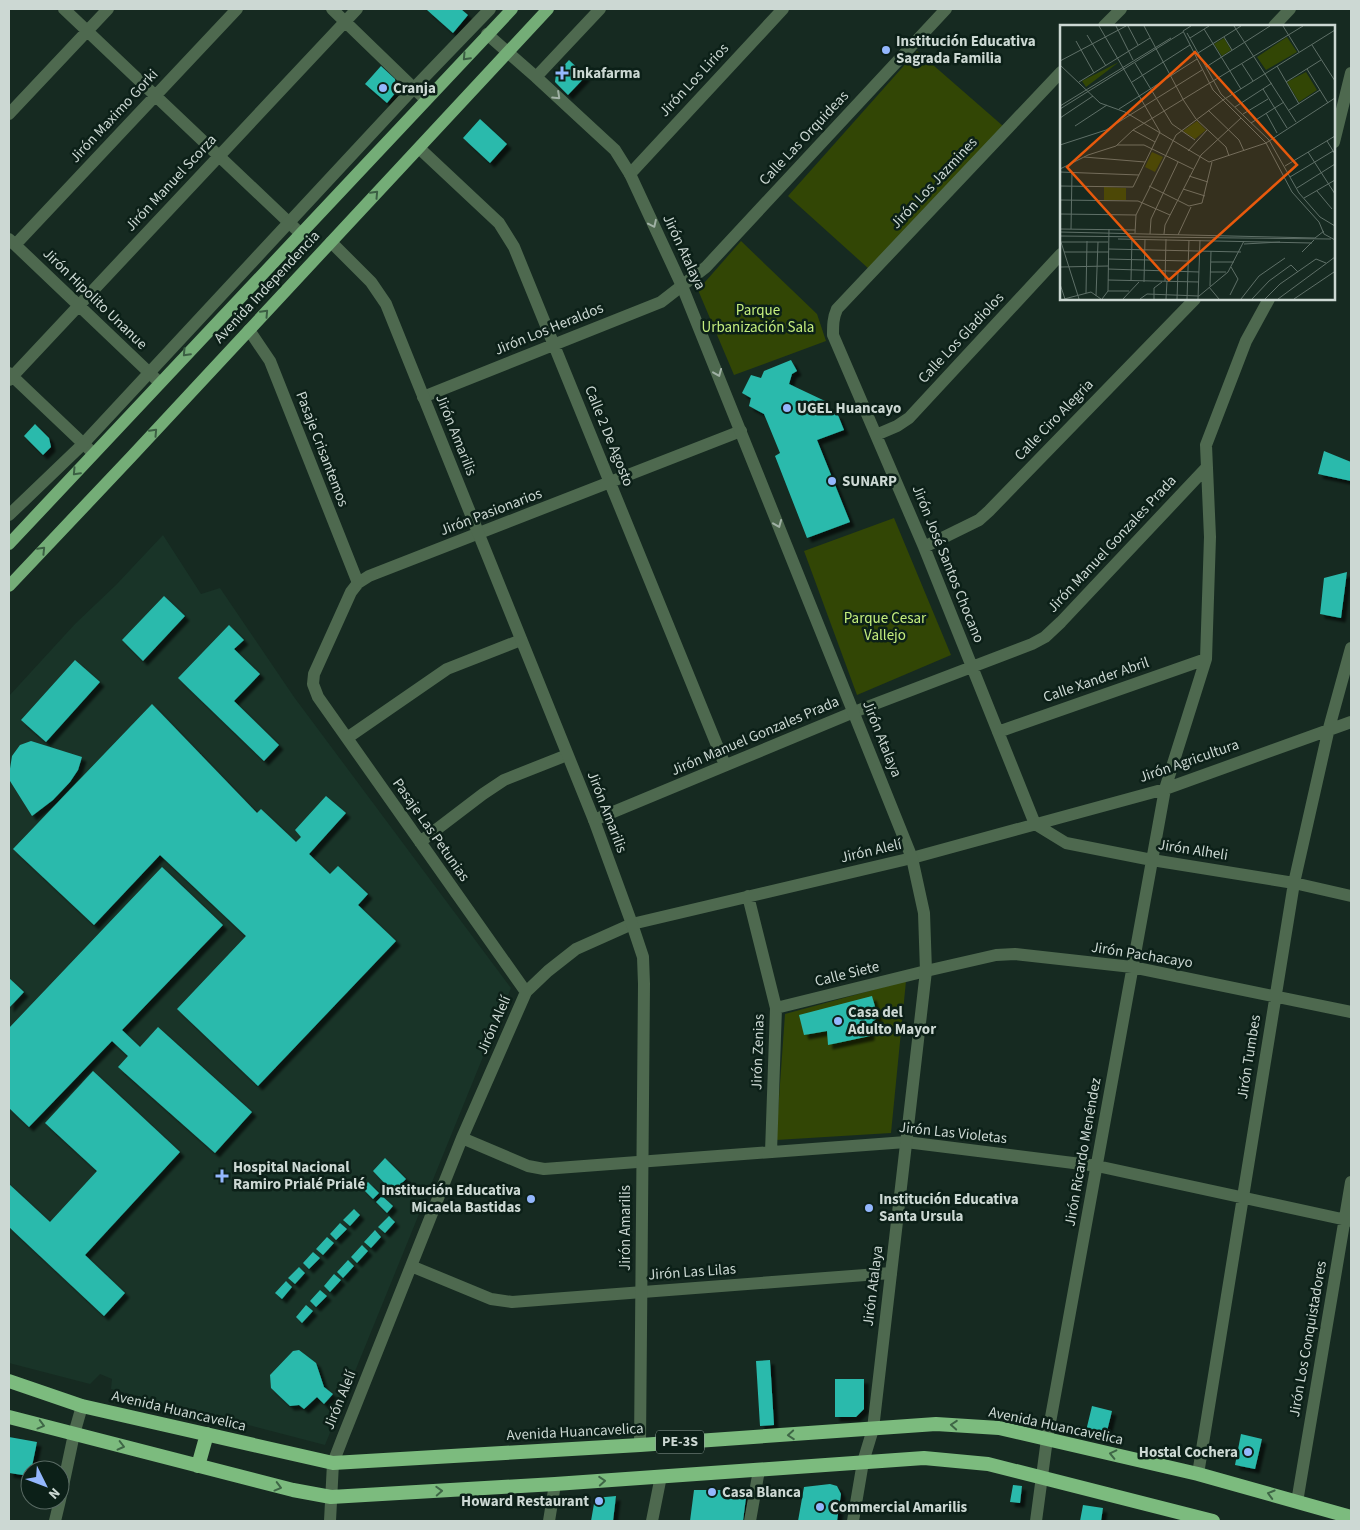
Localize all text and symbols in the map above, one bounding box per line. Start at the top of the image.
inset map [1060,25,1335,300]
place label: Institución Educativa Sagrada Familia [896,31,1036,69]
street label: Jirón Los Lirios [654,38,734,122]
marker: Institución Educativa Sagrada Familia [880,44,892,56]
one-way arrow [463,51,472,60]
place label: Inkafarma [572,63,641,84]
street label: Jirón Maximo Gorki [65,64,163,168]
marker: Inkafarma [556,67,568,79]
place label: Cranja [393,78,436,99]
marker: Cranja [377,82,389,94]
street label: Calle Las Orquideas [754,86,854,190]
one-way arrow [551,90,560,99]
street label: Jirón Manuel Scorza [120,130,222,236]
street label: Jirón Los Jazmines [886,132,982,234]
one-way arrow [369,191,378,200]
street label: Jirón Atalaya [657,211,711,293]
one-way arrow [647,219,658,228]
street label: Avenida Independencia [209,226,325,348]
street label: Jirón Hipolito Unanue [38,244,152,354]
street label: Calle Los Gladiolos [913,288,1009,388]
street label: Jirón Los Heraldos [491,298,607,360]
park label: Parque Urbanización Sala [702,300,814,338]
one-way arrow [259,310,268,319]
one-way arrow [183,347,192,356]
one-way arrow [711,368,722,377]
street label: Calle Ciro Alegria [1010,375,1098,465]
street label: Calle 2 De Agosto [579,382,639,490]
street label: Pasaje Crisantemos [290,388,354,510]
street label: Jirón Amarilis [430,391,482,479]
place label: UGEL Huancayo [797,398,901,419]
marker: UGEL Huancayo [781,402,793,414]
one-way arrow [148,429,157,438]
one-way arrow [72,466,81,475]
place label: SUNARP [842,471,897,492]
street label: Jirón Manuel Gonzales Prada [1043,471,1181,617]
marker: SUNARP [826,475,838,487]
street label: Jirón José Santos Chocano [907,482,989,646]
street label: Jirón Pasionarios [437,483,545,541]
one-way arrow [772,519,782,528]
one-way arrow [36,547,45,556]
park label: Parque Cesar Vallejo [844,608,927,646]
street label: Calle Xander Abril [1040,652,1152,708]
street label: Jirón Manuel Gonzales Prada [668,691,842,781]
street label: Jirón Atalaya [857,697,907,781]
street label: Jirón Agricultura [1136,734,1242,788]
street label: Jirón Amarilis [582,768,632,856]
street label: Pasaje Las Petunias [387,774,475,886]
street label: Jirón Alelí [838,833,905,868]
street label: Jirón Alheli [1157,834,1229,866]
street label: Jirón Pachacayo [1090,937,1194,973]
street label: Calle Siete [813,956,881,992]
street label: Jirón Alelí [472,991,517,1058]
place label: Casa del Adulto Mayor [847,1002,936,1040]
street label: Jirón Tumbes [1232,1013,1266,1101]
street label: Jirón Zenias [746,1014,770,1090]
marker: Casa del Adulto Mayor [832,1015,844,1027]
street label: Jirón Ricardo Menéndez [1060,1076,1106,1228]
street label: Jirón Las Violetas [898,1117,1008,1149]
place label: Hospital Nacional Ramiro Prialé Prialé [233,1157,365,1195]
marker: Hospital Nacional Ramiro Prialé Prialé [215,1169,229,1183]
place label: Institución Educativa Micaela Bastidas [381,1180,521,1218]
street label: Jirón Amarilis [615,1185,636,1271]
place label: Institución Educativa Santa Ursula [879,1189,1019,1227]
marker: Institución Educativa Micaela Bastidas [525,1193,537,1205]
marker: Institución Educativa Santa Ursula [863,1202,875,1214]
street label: Jirón Atalaya [858,1244,888,1328]
street label: Jirón Las Lilas [647,1258,737,1286]
street label: Jirón Los Conquistadores [1284,1259,1332,1419]
street label: Jirón Alelí [319,1366,362,1433]
street label: Avenida Huancavelica [110,1385,248,1437]
street label: Avenida Huancavelica [987,1401,1125,1451]
street label: Avenida Huancavelica [506,1418,644,1446]
one-way arrow [37,1420,45,1430]
one-way arrow [949,1420,957,1431]
one-way arrow [787,1429,795,1440]
road number: PE-3S [656,1430,704,1454]
one-way arrow [117,1440,125,1451]
place label: Hostal Cochera [1139,1442,1238,1463]
marker: Hostal Cochera [1242,1446,1254,1458]
one-way arrow [1109,1449,1118,1460]
north arrow [20,1460,70,1510]
one-way arrow [598,1475,606,1486]
one-way arrow [274,1481,282,1491]
place label: Casa Blanca [722,1482,801,1503]
text: N [43,1483,64,1503]
one-way arrow [436,1485,444,1496]
marker: Casa Blanca [706,1486,718,1498]
one-way arrow [1267,1490,1275,1500]
place label: Howard Restaurant [461,1491,589,1512]
marker: Howard Restaurant [593,1495,605,1507]
place label: Commercial Amarilis [830,1497,968,1518]
marker: Commercial Amarilis [814,1501,826,1513]

